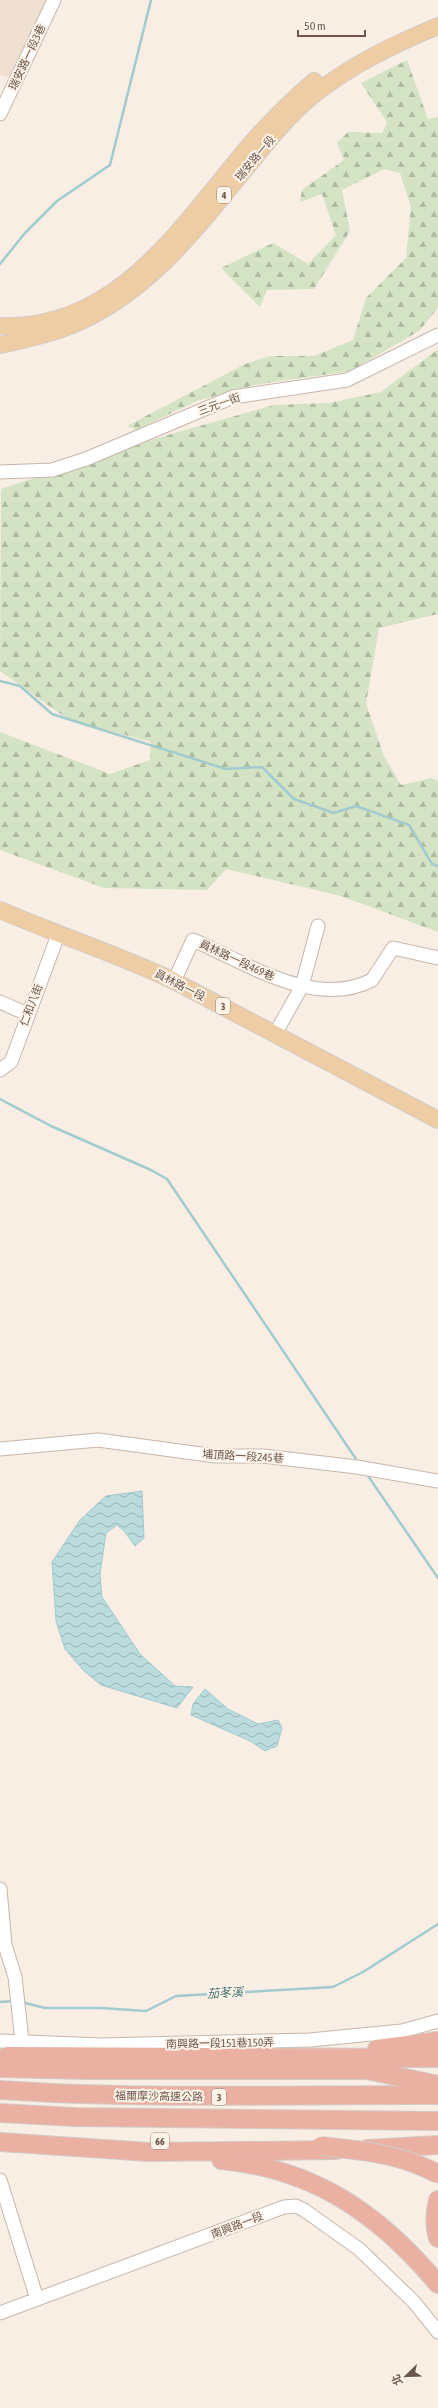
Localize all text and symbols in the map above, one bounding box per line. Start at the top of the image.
scale bar [298,12,365,38]
text: 50 m [304,19,326,33]
street label: 瑞安路一段3巷 [7,22,47,92]
street label: 瑞安路一段 [233,133,277,183]
road number: 4 [217,187,231,203]
street label: 三元一街 [196,391,242,417]
street label: 員林路一段469巷 [198,937,276,983]
street label: 員林路一段 [153,967,207,1003]
street label: 仁和八街 [18,982,44,1028]
road number: 3 [216,998,230,1014]
street label: 埔頂路一段245巷 [202,1448,284,1464]
water label: 茄苳溪 [207,1985,245,2001]
street label: 南興路一段151巷150弄 [166,2036,274,2050]
street label: 福爾摩沙高速公路 [115,2089,203,2103]
road number: 3 [212,2089,226,2105]
road number: 66 [151,2133,169,2149]
street label: 南興路一段 [209,2210,265,2240]
north arrow [386,2356,426,2396]
text: 北 [389,2373,404,2387]

